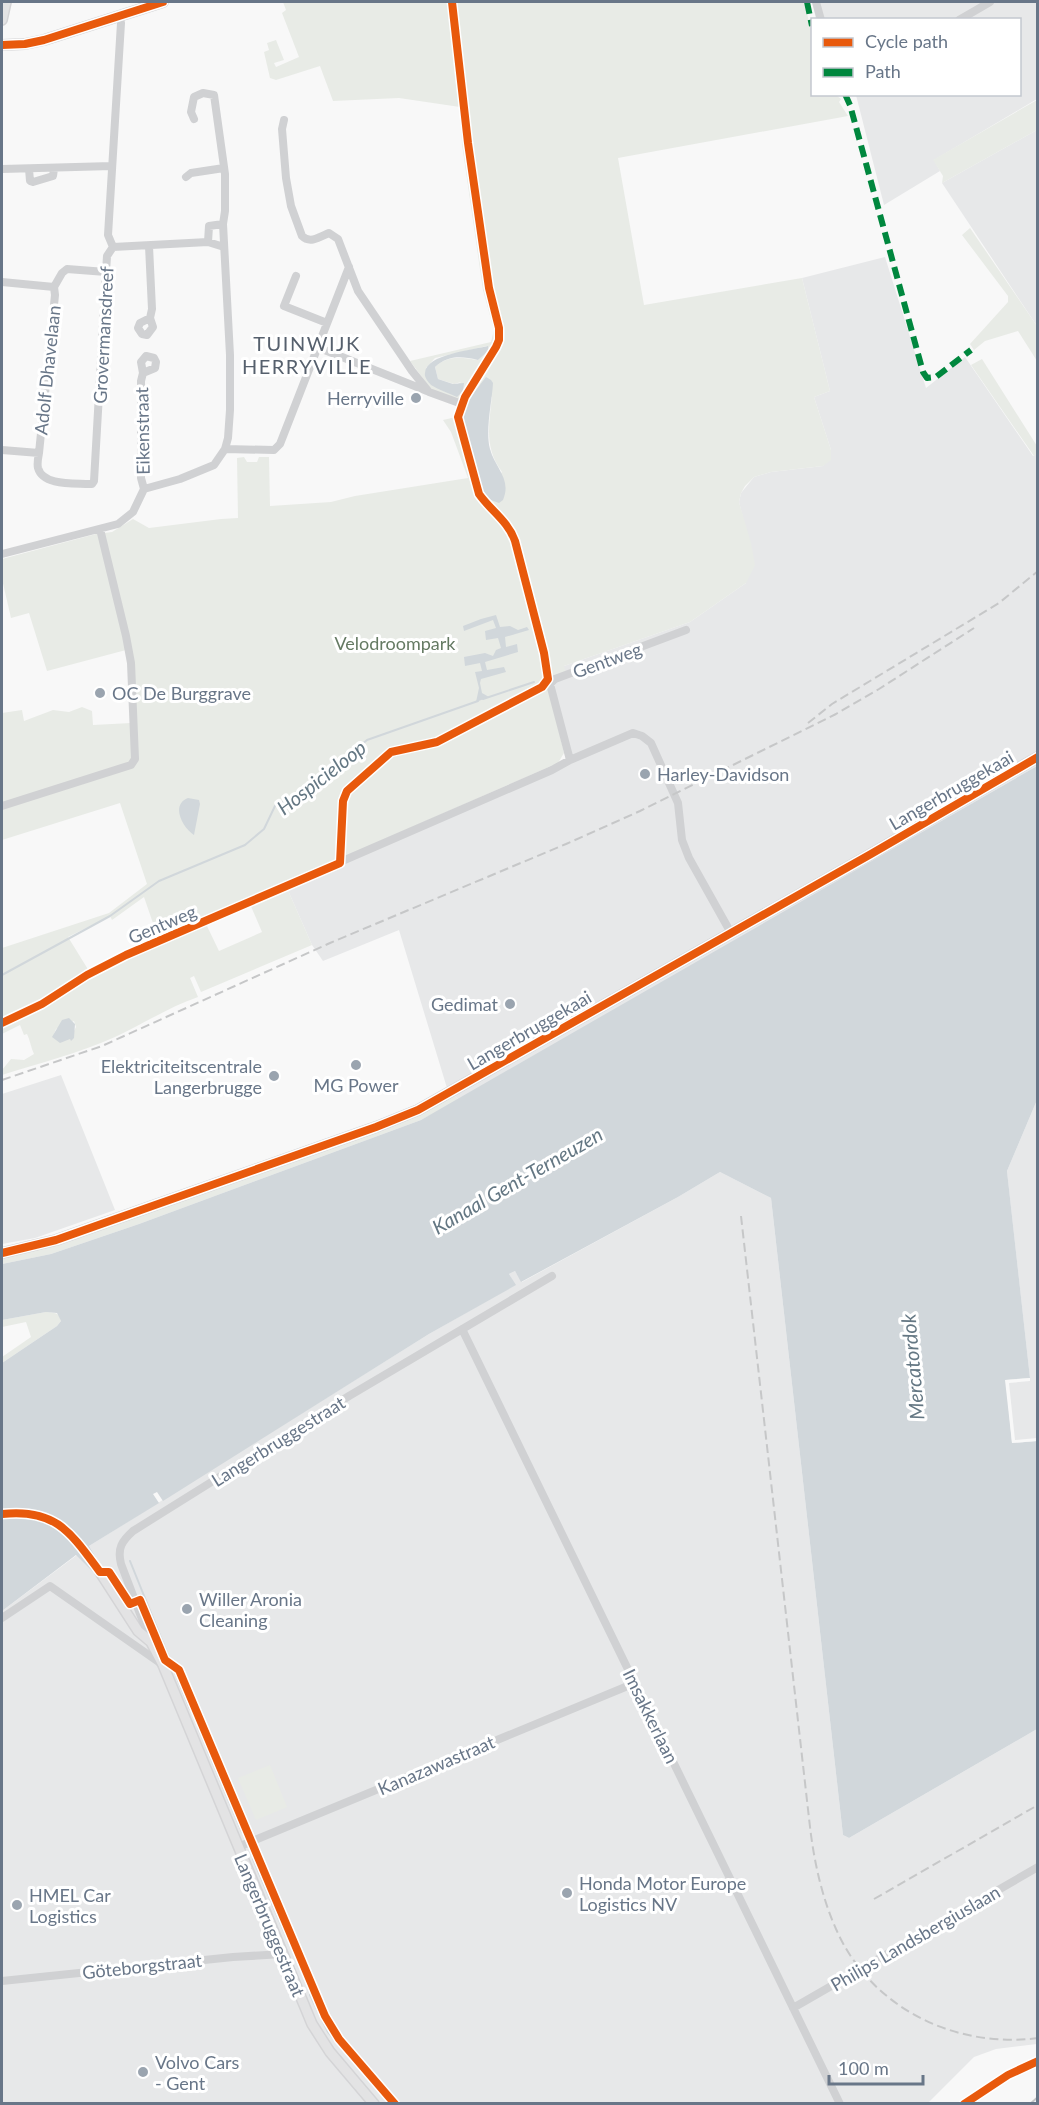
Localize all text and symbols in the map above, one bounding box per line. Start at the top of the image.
legend [811,18,1021,96]
text: Cycle path [865,30,948,52]
text: Path [865,60,901,82]
street label: Grovermansdreef [88,265,118,404]
street label: Adolf Dhavelaan [29,304,65,436]
district label: TUINWIJK HERRYVILLE [242,331,372,378]
street label: Eikenstraat [130,386,154,475]
place label: Herryville [327,387,404,409]
marker: Herryville [409,391,423,405]
park label: Velodroompark [334,632,456,654]
street label: Gentweg [570,637,644,683]
place label: OC De Burggrave [112,682,251,704]
marker: OC De Burggrave [93,686,107,700]
water label: Hospicieloop [272,735,370,819]
street label: Langerbruggekaai [885,746,1017,834]
place label: Harley-Davidson [657,763,789,785]
marker: Harley-Davidson [638,767,652,781]
street label: Gentweg [125,900,199,948]
street label: Langerbruggekaai [463,986,595,1074]
place label: Gedimat [431,993,499,1015]
marker: Gedimat [503,997,517,1011]
place label: Elektriciteitscentrale Langerbrugge [101,1055,262,1098]
marker: MG Power [349,1058,363,1072]
marker: Elektriciteitscentrale Langerbrugge [267,1069,281,1083]
place label: MG Power [314,1074,399,1096]
water label: Kanaal Gent-Terneuzen [427,1121,607,1239]
water label: Mercatordok [895,1312,929,1421]
street label: Langerbruggestraat [207,1391,349,1491]
place label: Willer Aronia Cleaning [199,1588,302,1631]
marker: Willer Aronia Cleaning [180,1602,194,1616]
street label: Imsakkerlaan [619,1665,683,1767]
street label: Kanazawastraat [374,1730,498,1799]
street label: Langerbruggestraat [230,1850,310,2000]
place label: Honda Motor Europe Logistics NV [579,1872,746,1915]
street label: Philips Landsbergiuslaan [826,1880,1004,1996]
place label: HMEL Car Logistics [29,1884,111,1927]
marker: Honda Motor Europe Logistics NV [560,1886,574,1900]
marker: HMEL Car Logistics [10,1898,24,1912]
street label: Göteborgstraat [81,1949,203,1983]
scale bar [829,2048,924,2086]
place label: Volvo Cars - Gent [155,2051,240,2094]
text: 100 m [838,2057,889,2079]
marker: Volvo Cars - Gent [136,2065,150,2079]

